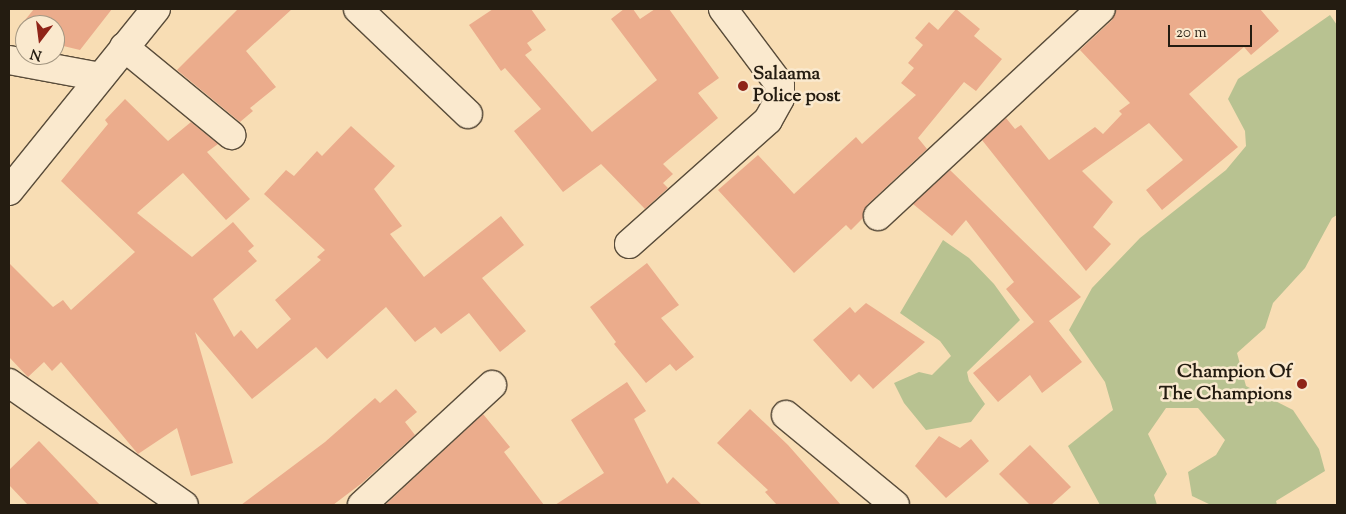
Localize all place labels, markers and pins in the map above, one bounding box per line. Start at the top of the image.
place label: Salaama Police post [753,64,840,108]
marker: Salaama Police post [737,80,749,92]
place label: Champion Of The Champions [1159,362,1292,406]
marker: Champion Of The Champions [1296,378,1308,390]

